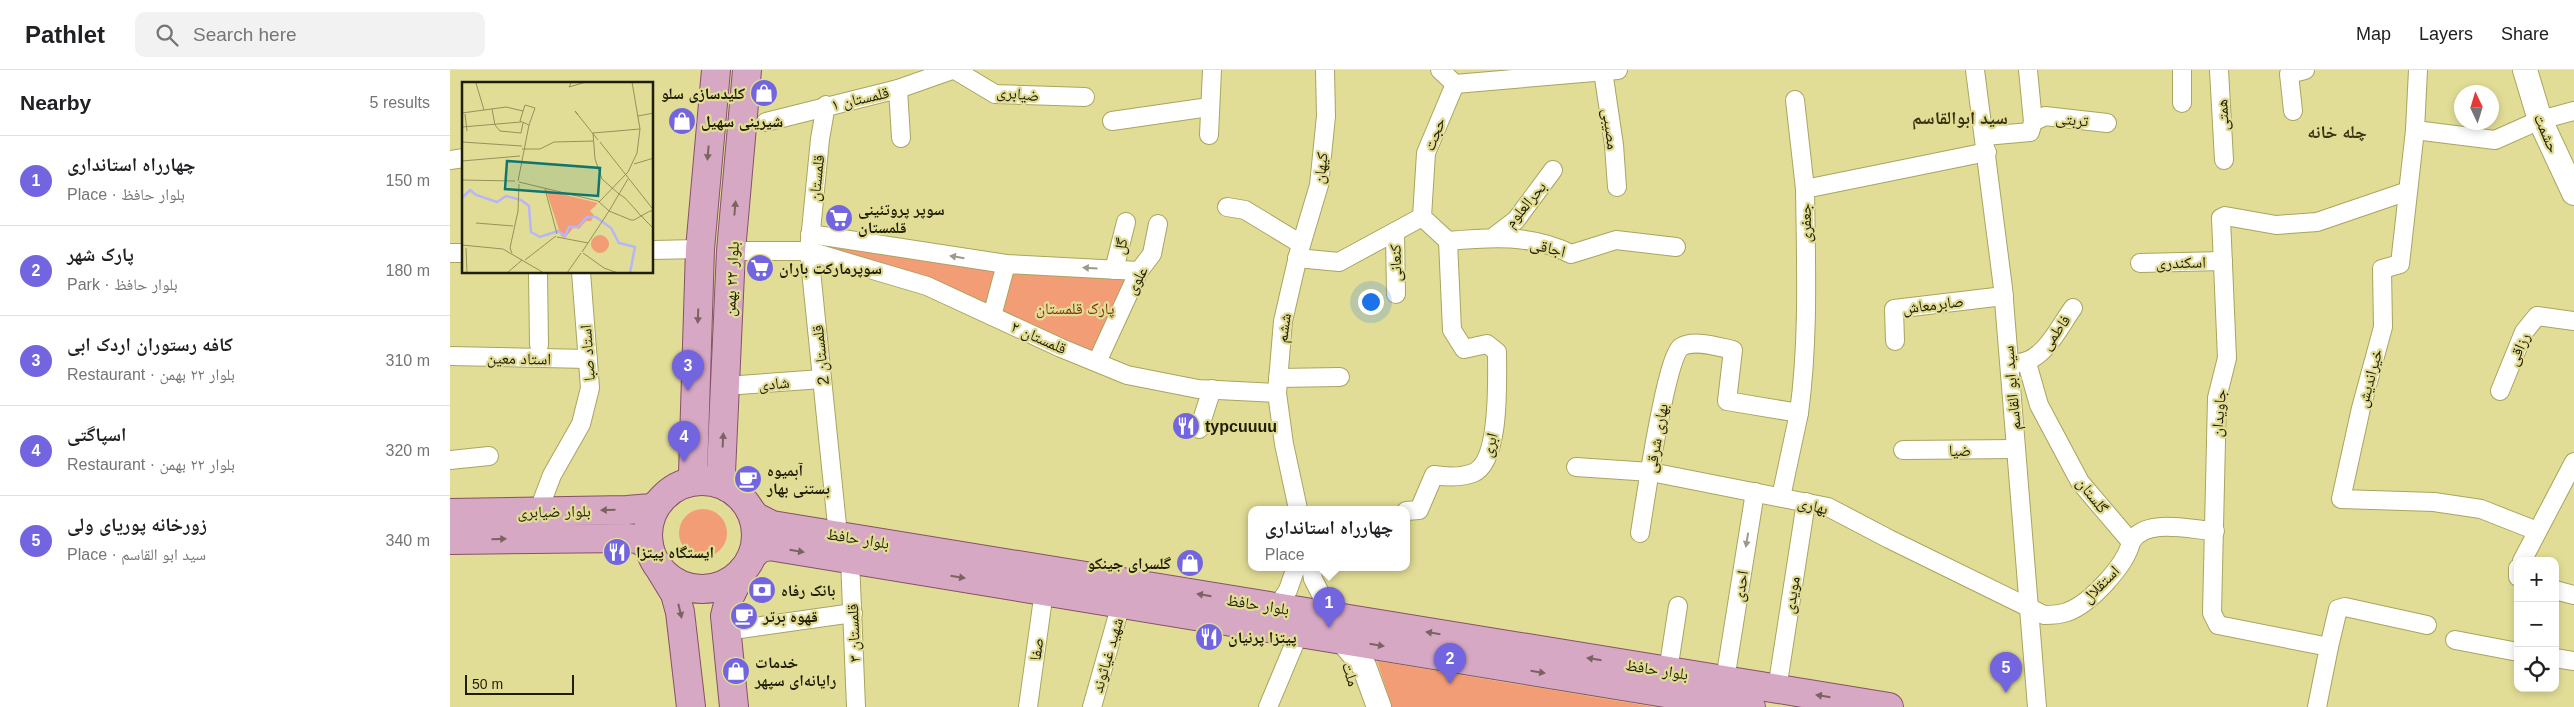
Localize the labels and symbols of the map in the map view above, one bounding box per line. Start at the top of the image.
shop icon: کلیدسازی سلو [749,78,779,108]
inset map [462,82,654,274]
street label: ضیابری [995,83,1040,106]
street label: قلمستان ۱ [830,84,891,115]
place label: کلیدسازی سلو [661,85,745,103]
north arrow [2454,85,2499,130]
street label: همتی [2213,99,2234,131]
shop icon: شیرینی سهیل [667,106,697,136]
street label: مصیبی [1598,108,1621,151]
district label: سید ابوالقاسم [1912,108,2008,130]
street label: تربتی [2054,109,2090,132]
street label: حشمت [2531,111,2562,155]
place label: شیرینی سهیل [701,113,783,131]
street label: حجت [1420,115,1449,153]
district label: چله خانه [2307,122,2367,142]
one-way arrow [704,146,712,162]
street label: کیهان [1310,151,1333,185]
street label: قلمستان [806,154,829,203]
street label: بحرالعلوم [1501,178,1551,232]
one-way arrow [732,199,740,215]
place label: سوپر پروتئینی قلمستان [858,201,945,237]
supermarket icon: سوپر پروتئینی قلمستان [824,203,854,233]
street label: جعفری [1797,203,1816,243]
street label: اجاقی [1528,235,1567,262]
street label: گل [1110,236,1133,256]
street label: بلوار ۲۲ بهمن [721,241,744,317]
street label: کنعانی [1387,244,1406,282]
one-way arrow [949,252,965,260]
supermarket icon: سوپرمارکت باران [745,253,775,283]
street label: اسکندری [2156,254,2206,273]
place label: سوپرمارکت باران [779,260,882,278]
street label: علوی [1122,263,1153,298]
one-way arrow [1082,264,1098,272]
your location [1358,289,1384,315]
street label: صابرمعاش [1901,292,1965,319]
park label: پارک قلمستان [1036,300,1115,319]
one-way arrow [694,308,702,324]
street label: ششم [1273,312,1296,344]
street label: فاطمی [2037,312,2075,354]
street label: قلمستان ۲ [1008,318,1069,359]
street label: استاد صبا [577,324,598,382]
street label: قلمستان 2 [809,324,834,386]
street label: رزاقی [2504,330,2535,369]
street label: سید ابو القاسم [1999,345,2026,431]
street label: خیراندیش [2354,347,2387,410]
street label: استاد معین [487,349,551,370]
pin: 3 [672,350,704,391]
street label: شادی [758,374,790,395]
street label: جاویدان [2208,388,2231,438]
street label: بهاری شرقی [1642,402,1673,474]
restaurant icon: typcuuuu [1171,411,1201,441]
place label: typcuuuu [1205,418,1277,435]
pin: 4 [668,421,700,462]
one-way arrow [719,431,727,447]
street label: ابری [1478,431,1503,460]
street label: ضیا [1949,442,1971,459]
place label: آبمیوه بستنی بهار [766,462,830,498]
cafe icon: آبمیوه بستنی بهار [733,464,763,494]
street label: گلستان [2072,474,2112,518]
street label: بهاری [1795,494,1830,519]
street label: بلوار ضیابری [517,502,591,523]
one-way arrow [600,507,616,515]
street label: بلوار حافظ [825,525,891,553]
one-way arrow [1743,532,1751,548]
one-way arrow [491,535,507,543]
restaurant icon: ایستگاه پیتزا [602,537,632,567]
place label: ایستگاه پیتزا [636,544,714,562]
one-way arrow [790,547,806,555]
shop icon: گلسرای جینکو [1175,548,1205,578]
place label: گلسرای جینکو [1087,555,1171,573]
street label: استقلال [2078,562,2124,608]
street label: احدی [1730,569,1753,603]
one-way arrow [950,573,966,581]
bank icon: بانک رفاه [747,575,777,605]
street label: مویدی [1780,575,1805,615]
place label: بانک رفاه [781,582,835,600]
pin: 1 [1313,587,1345,628]
one-way arrow [1196,590,1212,598]
street label: بلوار حافظ [1225,591,1291,619]
cafe icon: قهوه برتر [729,601,759,631]
one-way arrow [676,603,684,618]
street label: قلمستان ۳ [844,603,865,663]
place label: قهوه برتر [762,608,818,626]
street label: شهید غیاثوند [1089,616,1127,695]
restaurant icon: پیتزا پرنیان [1194,622,1224,652]
one-way arrow [1425,628,1441,636]
place label: پیتزا پرنیان [1228,629,1297,647]
street label: صفا [1026,637,1047,662]
one-way arrow [1370,642,1386,650]
pin: 2 [1434,643,1466,684]
pin: 5 [1990,652,2022,693]
place label: خدمات رایانه‌ای سپهر [754,654,836,690]
one-way arrow [1585,655,1601,663]
shop icon: خدمات رایانه‌ای سپهر [721,656,751,686]
street label: بلوار حافظ [1624,656,1690,684]
street label: ملت [1339,660,1362,688]
one-way arrow [1530,668,1546,676]
scale bar [465,672,574,695]
one-way arrow [1815,692,1831,700]

